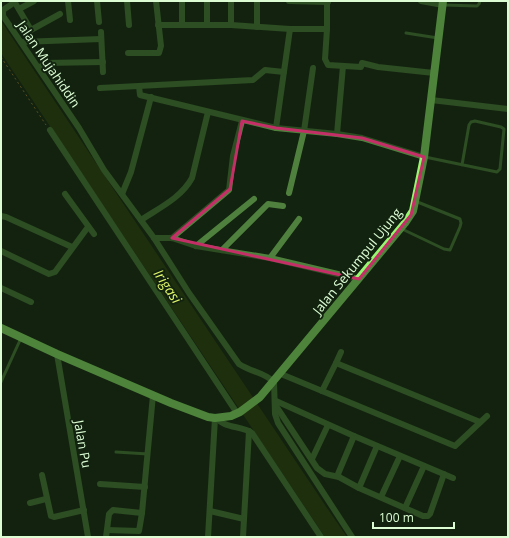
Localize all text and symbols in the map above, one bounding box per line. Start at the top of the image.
street label: Jalan Mujahiddin [12,15,85,111]
street label: Jalan Sekumpul Ujung [307,204,406,320]
water label: Irigasi [150,265,187,307]
street label: Jalan Pu [70,417,96,469]
scale bar [373,504,454,530]
text: 100 m [379,509,414,526]

